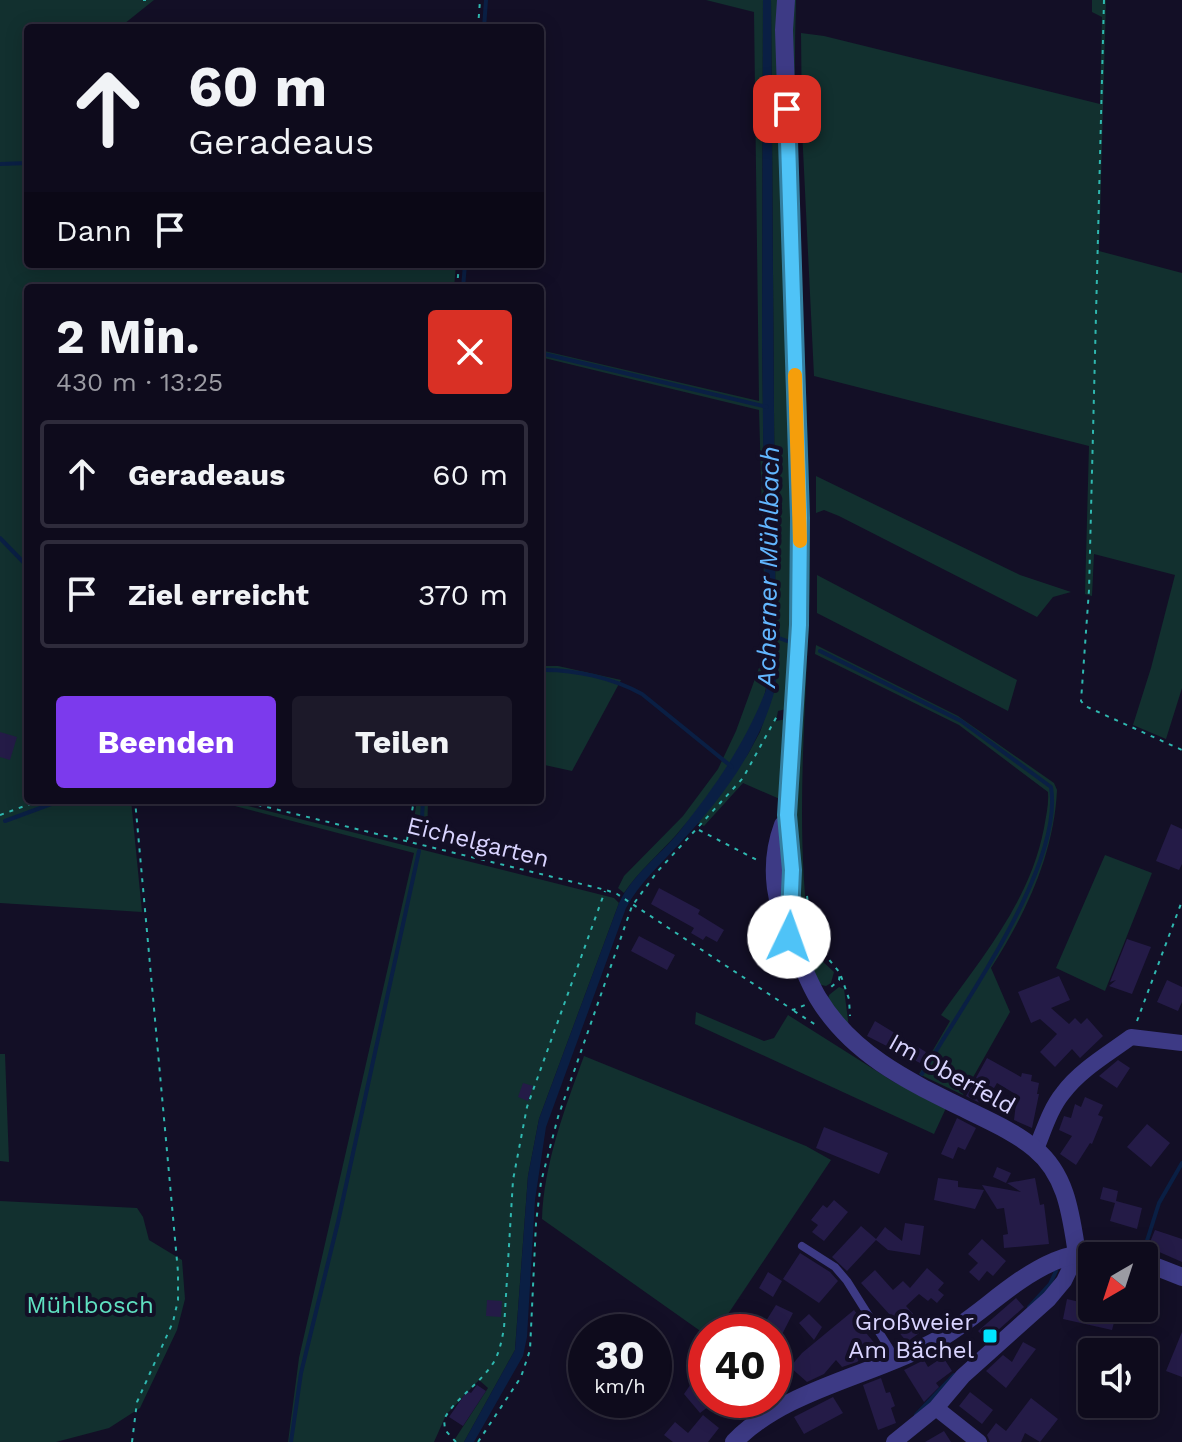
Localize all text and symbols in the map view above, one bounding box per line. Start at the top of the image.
text: 60 m [188,54,327,120]
icon: ahead [56,56,160,160]
pin [753,75,821,143]
icon: arrive [765,87,809,131]
text: Geradeaus [188,121,374,163]
icon: arrive [148,208,192,252]
text: Dann [56,213,132,248]
text: 2 Min. [56,308,200,365]
button: close [428,310,512,394]
text: 430 m · 13:25 [56,367,223,397]
water label: Acherner Mühlbach [751,446,785,689]
icon: ahead [60,452,104,496]
text: Geradeaus [128,457,285,492]
text: 60 m [432,457,508,492]
icon: arrive [60,572,104,616]
text: Ziel erreicht [128,577,309,612]
text: 370 m [418,577,508,612]
button: Beenden [56,696,276,788]
button: Teilen [292,696,512,788]
street label: Eichelgarten [404,811,552,873]
position arrow [747,895,831,979]
street label: Im Oberfeld [884,1028,1020,1120]
north arrow [1078,1242,1158,1322]
map controls [1078,1242,1158,1418]
park label: Mühlbosch [26,1291,154,1319]
place label: Großweier Am Bächel [848,1308,975,1364]
speed limit sign: 40 [688,1314,792,1418]
marker: Großweier Am Bächel [981,1327,999,1345]
text: 30 [595,1332,645,1379]
button: sound [1078,1338,1158,1418]
text: km/h [594,1374,646,1398]

